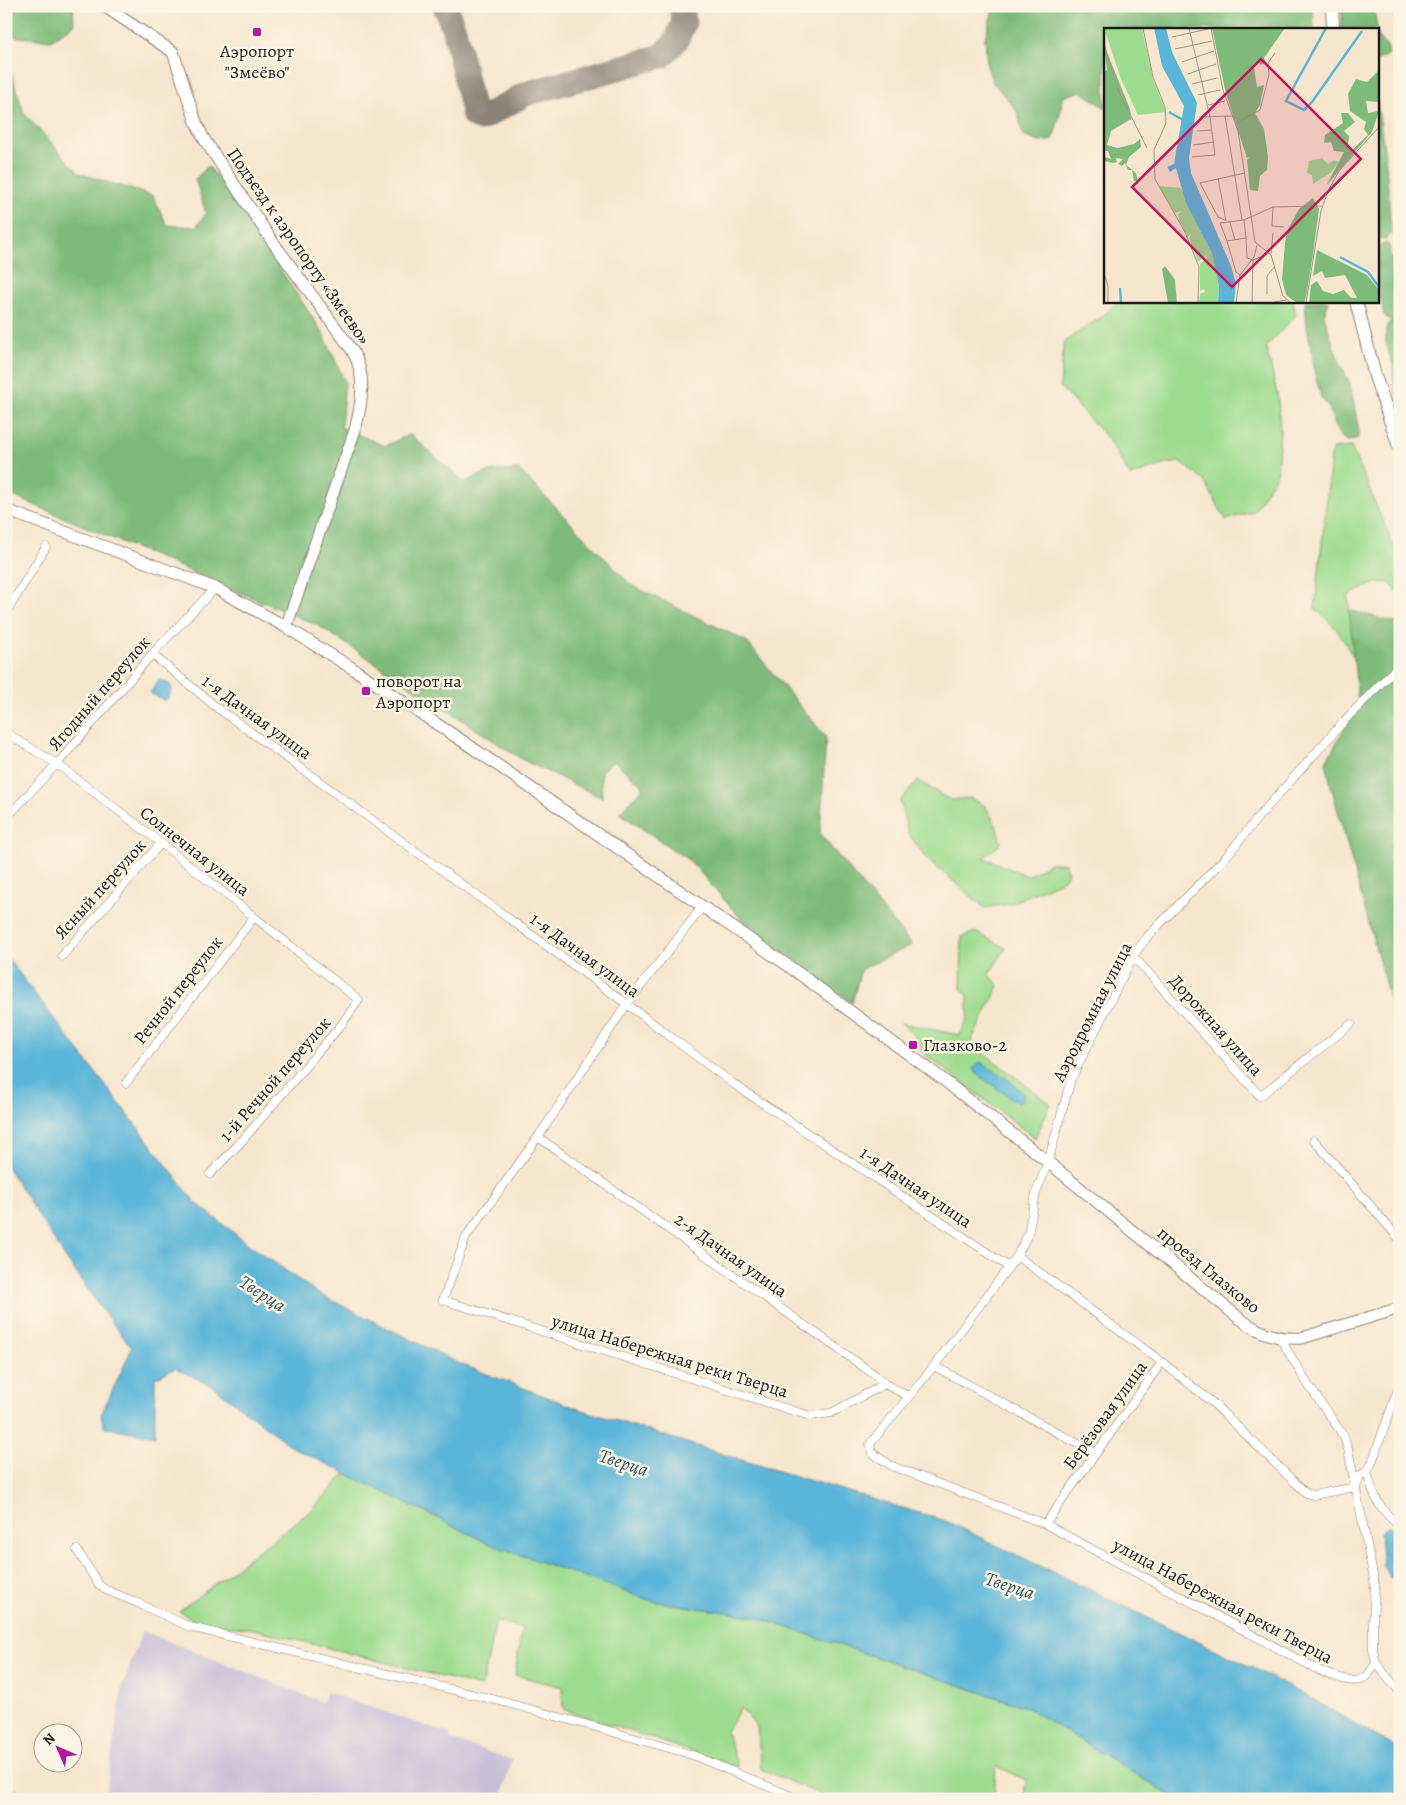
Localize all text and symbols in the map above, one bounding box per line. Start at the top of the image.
marker: Аэропорт "Змеёво" [251,26,263,38]
inset map [1104,28,1378,302]
place label: Аэропорт "Змеёво" [219,39,294,84]
street label: Подъезд к аэропорту «Змеево» [222,143,376,349]
street label: Ягодный переулок [43,631,155,755]
street label: 1-я Дачная улица [197,669,317,765]
place label: поворот на Аэропорт [375,669,463,714]
marker: поворот на Аэропорт [360,685,372,697]
street label: Солнечная улица [135,801,255,902]
street label: Ясный переулок [49,834,151,944]
street label: 1-я Дачная улица [525,907,645,1003]
street label: Речной переулок [128,931,228,1049]
street label: Аэродромная улица [1046,937,1138,1087]
street label: Дорожная улица [1164,969,1269,1082]
street label: 1-й Речной переулок [214,1011,336,1147]
place label: Глазково-2 [923,1033,1008,1057]
marker: Глазково-2 [907,1039,919,1051]
street label: 1-я Дачная улица [855,1141,977,1234]
street label: 2-я Дачная улица [670,1207,793,1303]
street label: проезд Глазково [1153,1221,1265,1319]
water label: Тверца [234,1269,291,1319]
street label: улица Набережная реки Тверца [548,1308,792,1404]
street label: Берёзовая улица [1058,1355,1153,1474]
water label: Тверца [596,1443,652,1483]
street label: улица Набережная реки Тверца [1108,1532,1338,1670]
water label: Тверца [982,1566,1038,1606]
north arrow [32,1722,82,1772]
text: N [39,1729,59,1749]

